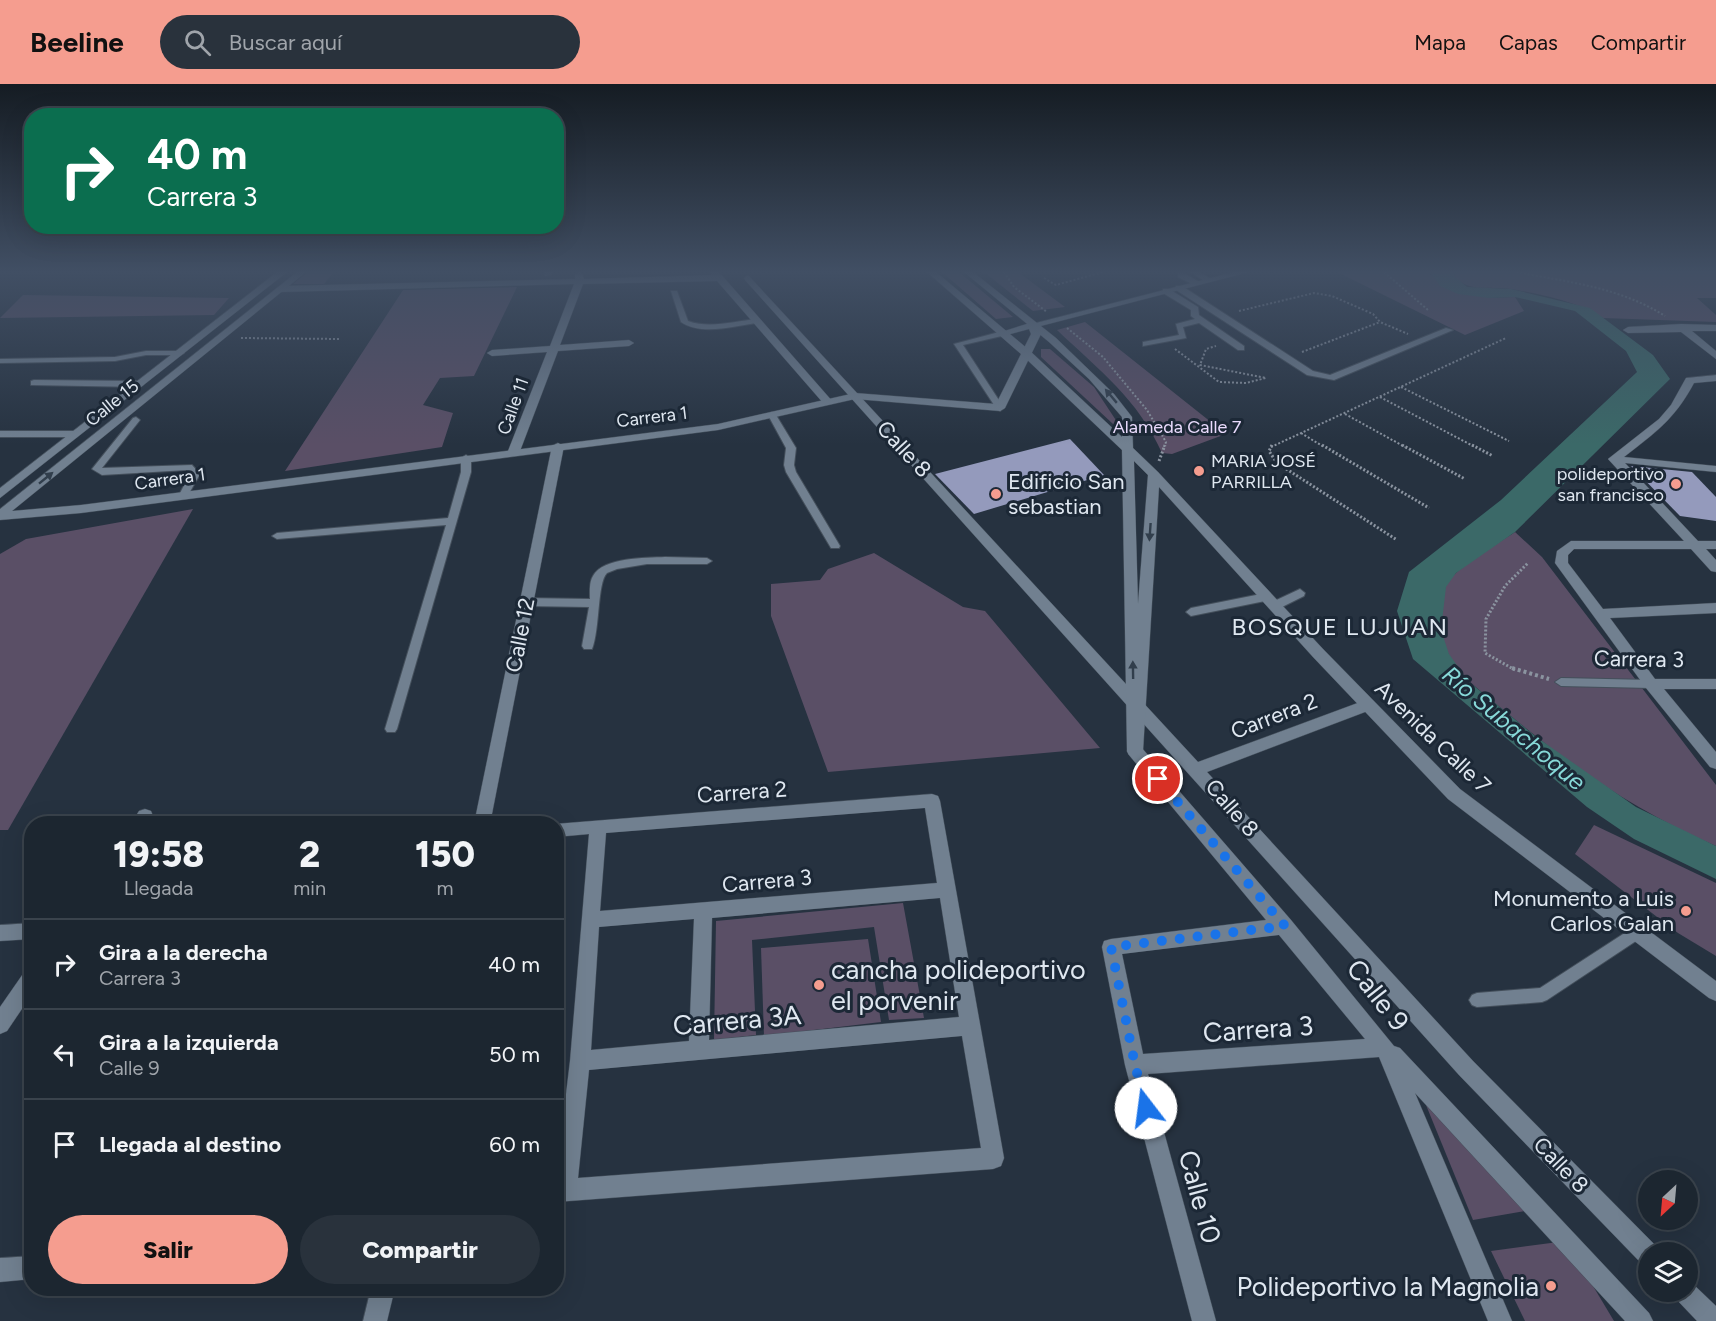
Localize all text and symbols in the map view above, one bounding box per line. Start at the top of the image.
search box [160,15,580,69]
text: Beeline [30,25,124,59]
icon: search [181,26,214,59]
text: Buscar aquí [229,29,342,56]
text: Mapa [1414,30,1466,55]
text: Capas [1499,30,1558,55]
text: Compartir [1591,30,1686,55]
text: 40 m [147,129,247,180]
icon: right [48,132,126,210]
text: Carrera 3 [147,180,257,213]
street label: Calle 11 [493,374,533,438]
street label: Calle 15 [81,375,143,431]
one-way arrow [1105,389,1118,404]
street label: Carrera 1 [615,402,689,432]
street label: Calle 8 [871,415,937,483]
park label: Alameda Calle 7 [1113,416,1242,438]
place label: MARIA JOSÉ PARRILLA [1211,450,1316,493]
street label: Carrera 1 [133,463,207,495]
place label: polideportivo san francisco [1557,463,1664,506]
marker: MARIA JOSÉ PARRILLA [1192,464,1206,478]
place label: Edificio San sebastian [1008,468,1124,520]
one-way arrow [38,473,53,485]
marker: polideportivo san francisco [1669,477,1683,491]
marker: Edificio San sebastian [989,487,1003,501]
one-way arrow [1145,523,1155,542]
street label: Calle 12 [500,595,540,675]
district label: BOSQUE LUJUAN [1232,612,1448,641]
street label: Carrera 3 [1594,645,1684,673]
one-way arrow [1128,660,1138,679]
water label: Río Subachoque [1437,660,1591,796]
street label: Avenida Calle 7 [1369,675,1497,799]
street label: Carrera 2 [1227,687,1321,745]
pin [1132,753,1183,804]
icon: arrive [1141,762,1174,795]
street label: Calle 8 [1200,774,1264,842]
street label: Carrera 2 [696,775,788,809]
text: 19:58 [113,833,204,876]
text: 2 [299,833,320,876]
text: 150 [415,833,475,876]
street label: Carrera 3 [721,864,813,898]
text: Llegada [124,876,193,900]
text: min [293,876,326,900]
text: m [437,876,454,900]
place label: Monumento a Luis Carlos Galan [1493,885,1674,937]
marker: Monumento a Luis Carlos Galan [1679,904,1693,918]
text: Gira a la derecha [99,939,268,966]
icon: right [48,948,81,981]
text: 40 m [488,951,540,978]
place label: cancha polideportivo el porvenir [831,953,1086,1017]
street label: Calle 9 [1340,953,1416,1037]
text: Carrera 3 [99,966,181,990]
marker: cancha polideportivo el porvenir [812,978,826,992]
street label: Carrera 3A [671,998,803,1042]
street label: Carrera 3 [1202,1009,1314,1049]
text: Gira a la izquierda [99,1029,279,1056]
icon: left [48,1038,81,1071]
text: 50 m [489,1041,540,1068]
text: Calle 9 [99,1056,160,1080]
position arrow [1114,1076,1178,1140]
icon: arrive [48,1128,81,1161]
text: Llegada al destino [99,1131,281,1158]
text: 60 m [489,1131,540,1158]
street label: Calle 8 [1528,1131,1594,1199]
street label: Calle 10 [1172,1147,1228,1247]
north arrow [1638,1170,1698,1230]
map controls [1638,1170,1698,1302]
button: Salir [48,1215,288,1284]
button: Compartir [300,1215,540,1284]
button: layers [1638,1242,1698,1302]
place label: Polideportivo la Magnolia [1236,1270,1539,1303]
marker: Polideportivo la Magnolia [1544,1279,1558,1293]

